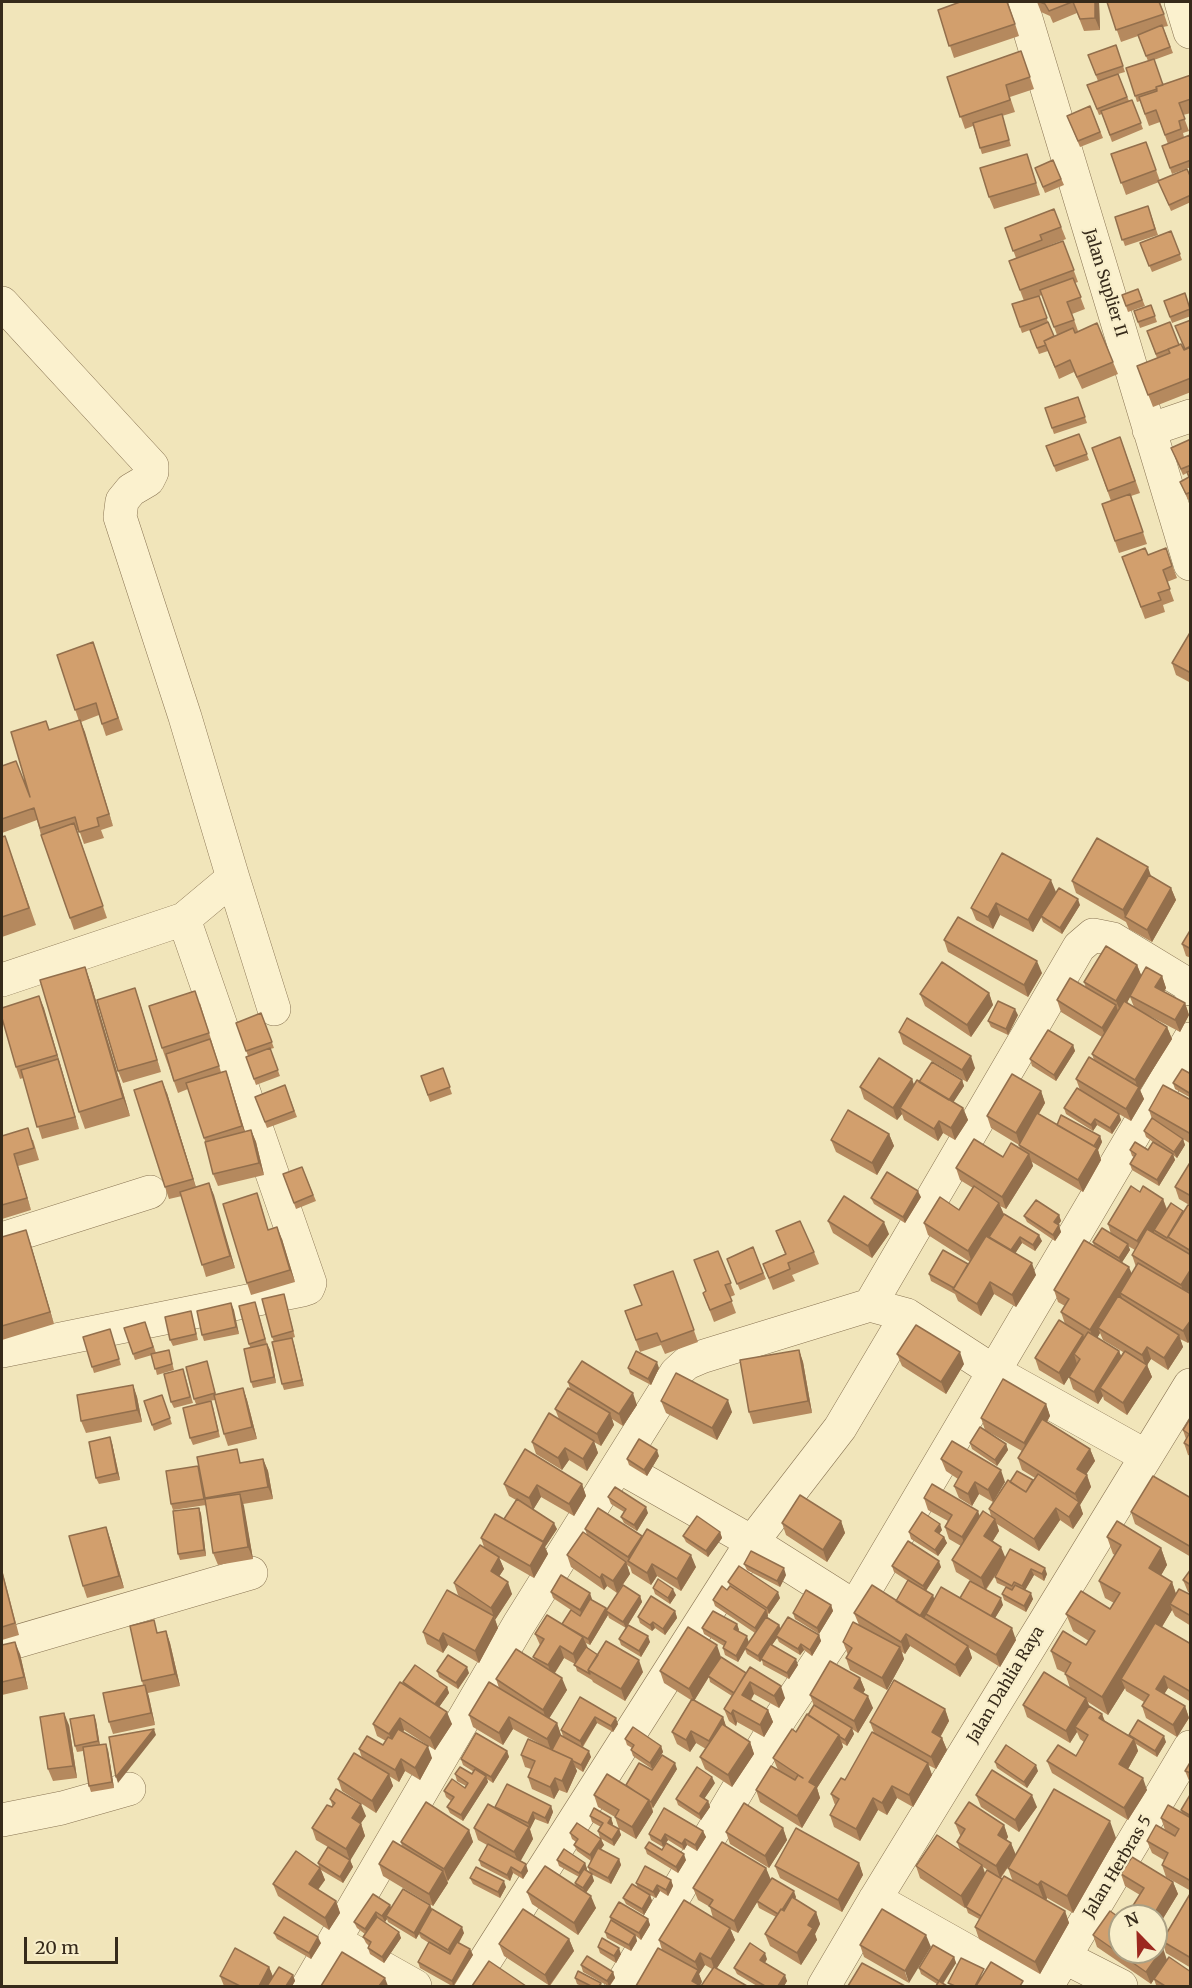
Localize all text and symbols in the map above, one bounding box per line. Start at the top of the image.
street label: Jalan Suplier II [1079,227,1131,339]
street label: Jalan Dahlia Raya [964,1623,1048,1747]
street label: Jalan Herbras 5 [1080,1812,1156,1922]
north arrow [1108,1904,1168,1964]
text: N [1122,1908,1141,1931]
scale bar [27,1925,122,1963]
text: 20 m [35,1936,79,1959]

